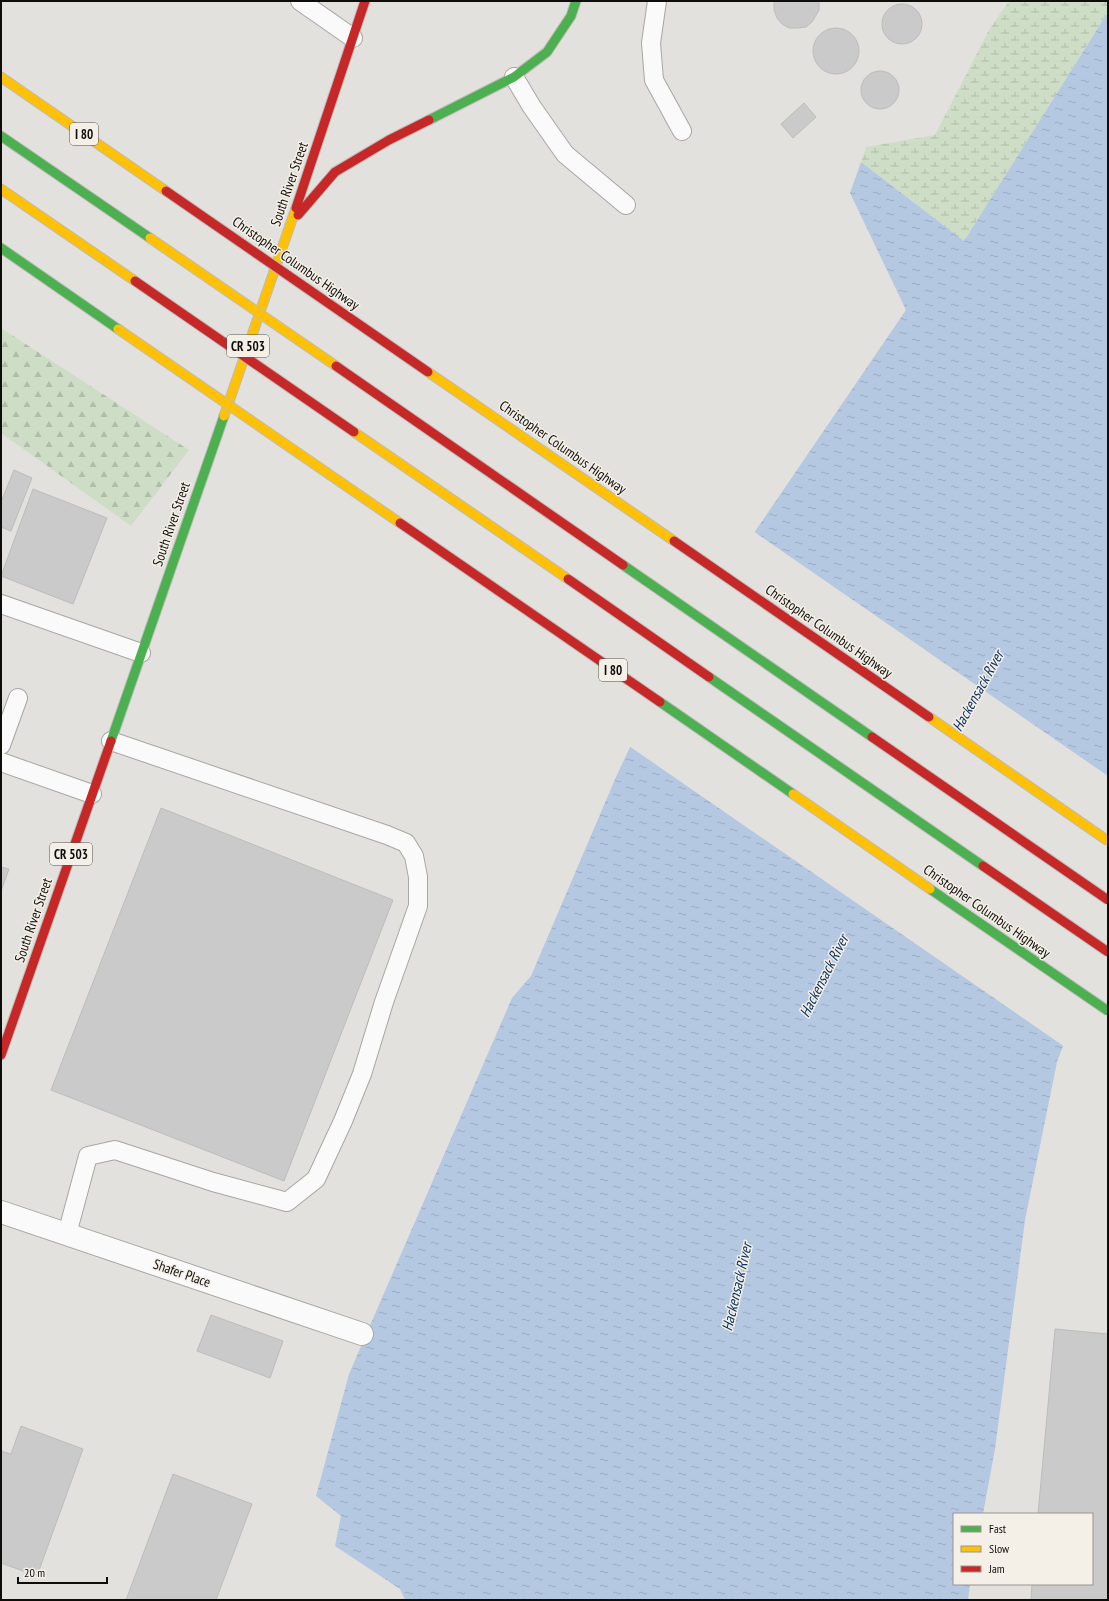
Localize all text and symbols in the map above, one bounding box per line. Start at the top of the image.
road number: I 80 [70,123,98,145]
street label: South River Street [266,139,312,228]
street label: Christopher Columbus Highway [229,212,364,314]
road number: CR 503 [227,335,269,357]
street label: Christopher Columbus Highway [496,396,631,498]
street label: South River Street [148,479,194,568]
street label: Christopher Columbus Highway [762,580,897,682]
water label: Hackensack River [948,645,1008,734]
road number: I 80 [599,659,627,681]
road number: CR 503 [50,843,92,865]
street label: Christopher Columbus Highway [920,860,1055,962]
street label: South River Street [10,875,56,964]
water label: Hackensack River [795,930,853,1020]
water label: Hackensack River [717,1239,756,1333]
street label: Shafer Place [151,1255,213,1291]
legend [953,1513,1093,1585]
text: Fast [989,1521,1007,1536]
text: Slow [989,1541,1010,1556]
scale bar [18,1559,107,1585]
text: Jam [988,1561,1005,1576]
text: 20 m [24,1565,45,1580]

